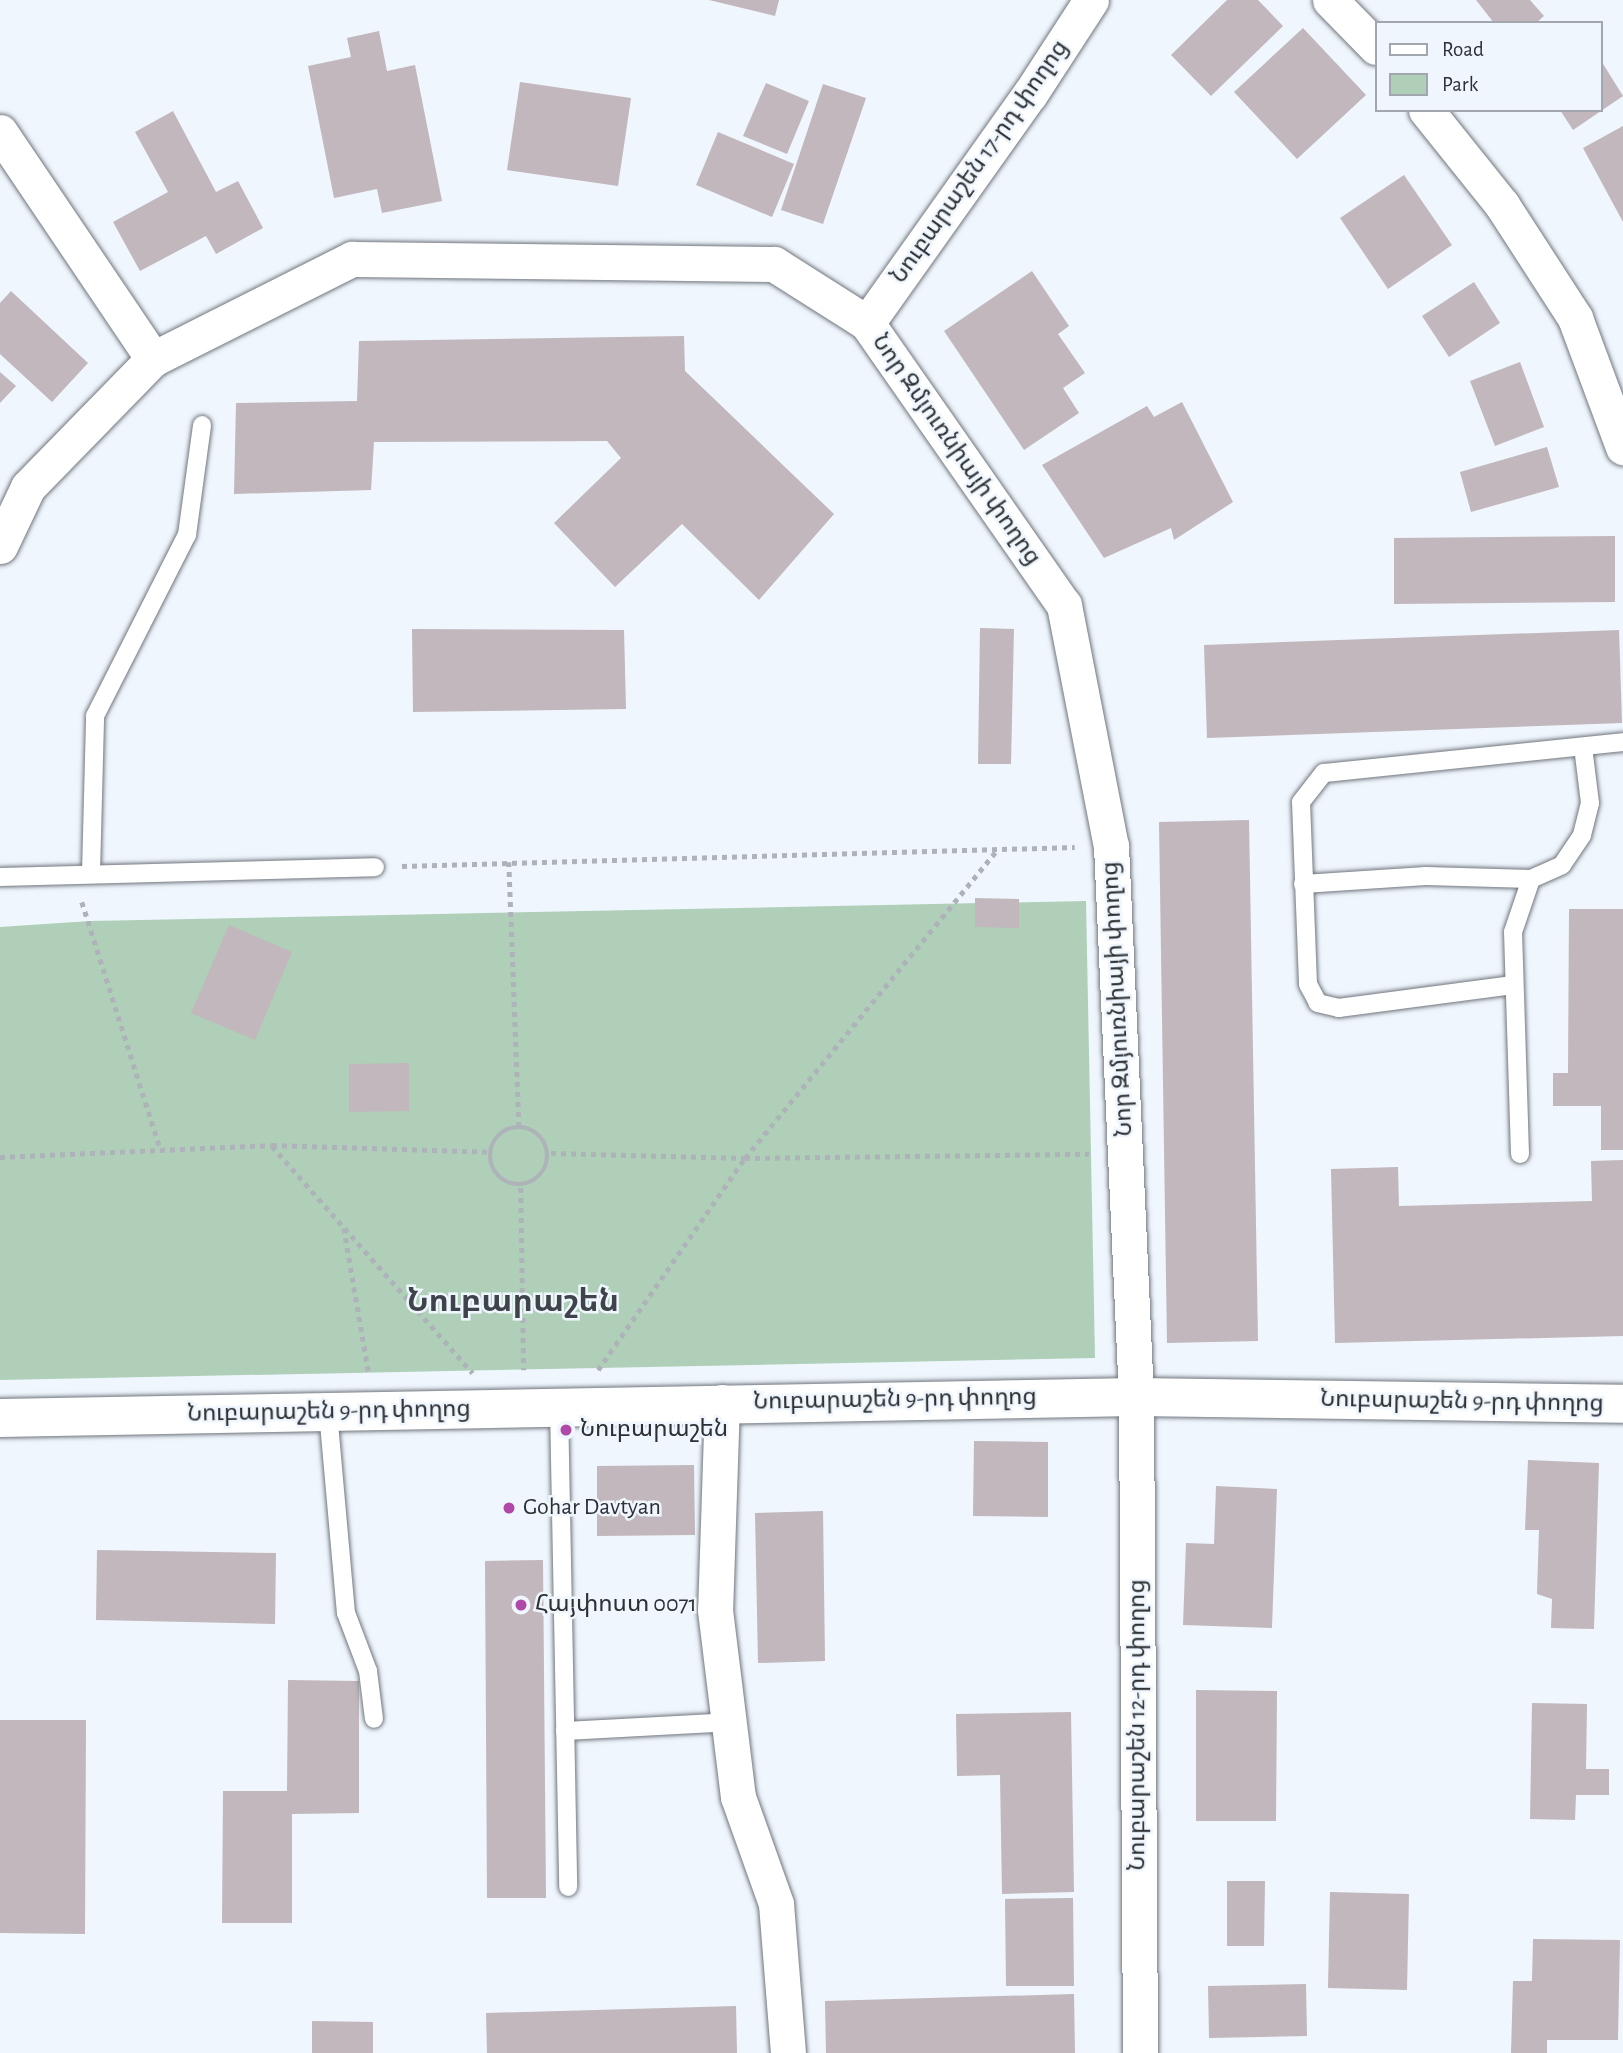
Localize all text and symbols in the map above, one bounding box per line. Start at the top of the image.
legend [1374,21,1602,112]
street label: Նուբարաշեն 17-րդ փողոց [885,35,1075,289]
text: Road [1442,39,1484,60]
text: Park [1442,74,1478,95]
street label: Նոր Զմյուռնիայի փողոց [865,329,1047,571]
street label: Նոր Զմյուռնիայի փողոց [1096,861,1140,1137]
district label: Նուբարաշեն [407,1282,619,1320]
street label: Նուբարաշեն 9-րդ փողոց [753,1383,1037,1417]
street label: Նուբարաշեն 9-րդ փողոց [1320,1385,1604,1419]
street label: Նուբարաշեն 9-րդ փողոց [187,1395,471,1429]
place label: Նուբարաշեն [580,1416,728,1444]
marker: Նուբարաշեն [558,1422,574,1438]
place label: Gohar Davtyan [523,1494,661,1522]
marker: Gohar Davtyan [501,1500,517,1516]
street label: Նուբարաշեն 12-րդ փողոց [1124,1579,1152,1871]
place label: Հայփոստ 0071 [535,1591,697,1619]
marker: Հայփոստ 0071 [513,1597,529,1613]

